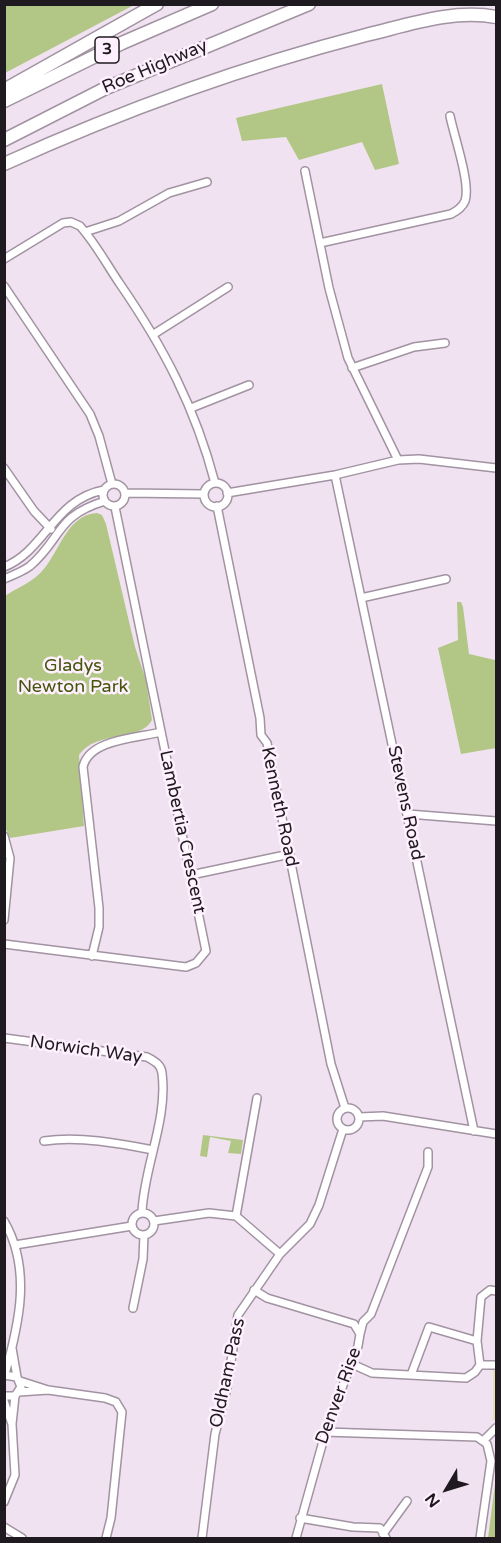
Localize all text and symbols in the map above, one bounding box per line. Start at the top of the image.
street label: Roe Highway [99,35,211,99]
road number: 3 [95,37,119,63]
park label: Gladys Newton Park [18,655,128,698]
street label: Stevens Road [382,744,428,862]
street label: Kenneth Road [256,745,302,869]
street label: Lambertia Crescent [154,748,210,916]
street label: Norwich Way [28,1031,144,1069]
street label: Oldham Pass [206,1316,250,1430]
street label: Denver Rise [311,1345,367,1447]
north arrow [417,1459,477,1519]
text: N [421,1489,445,1511]

